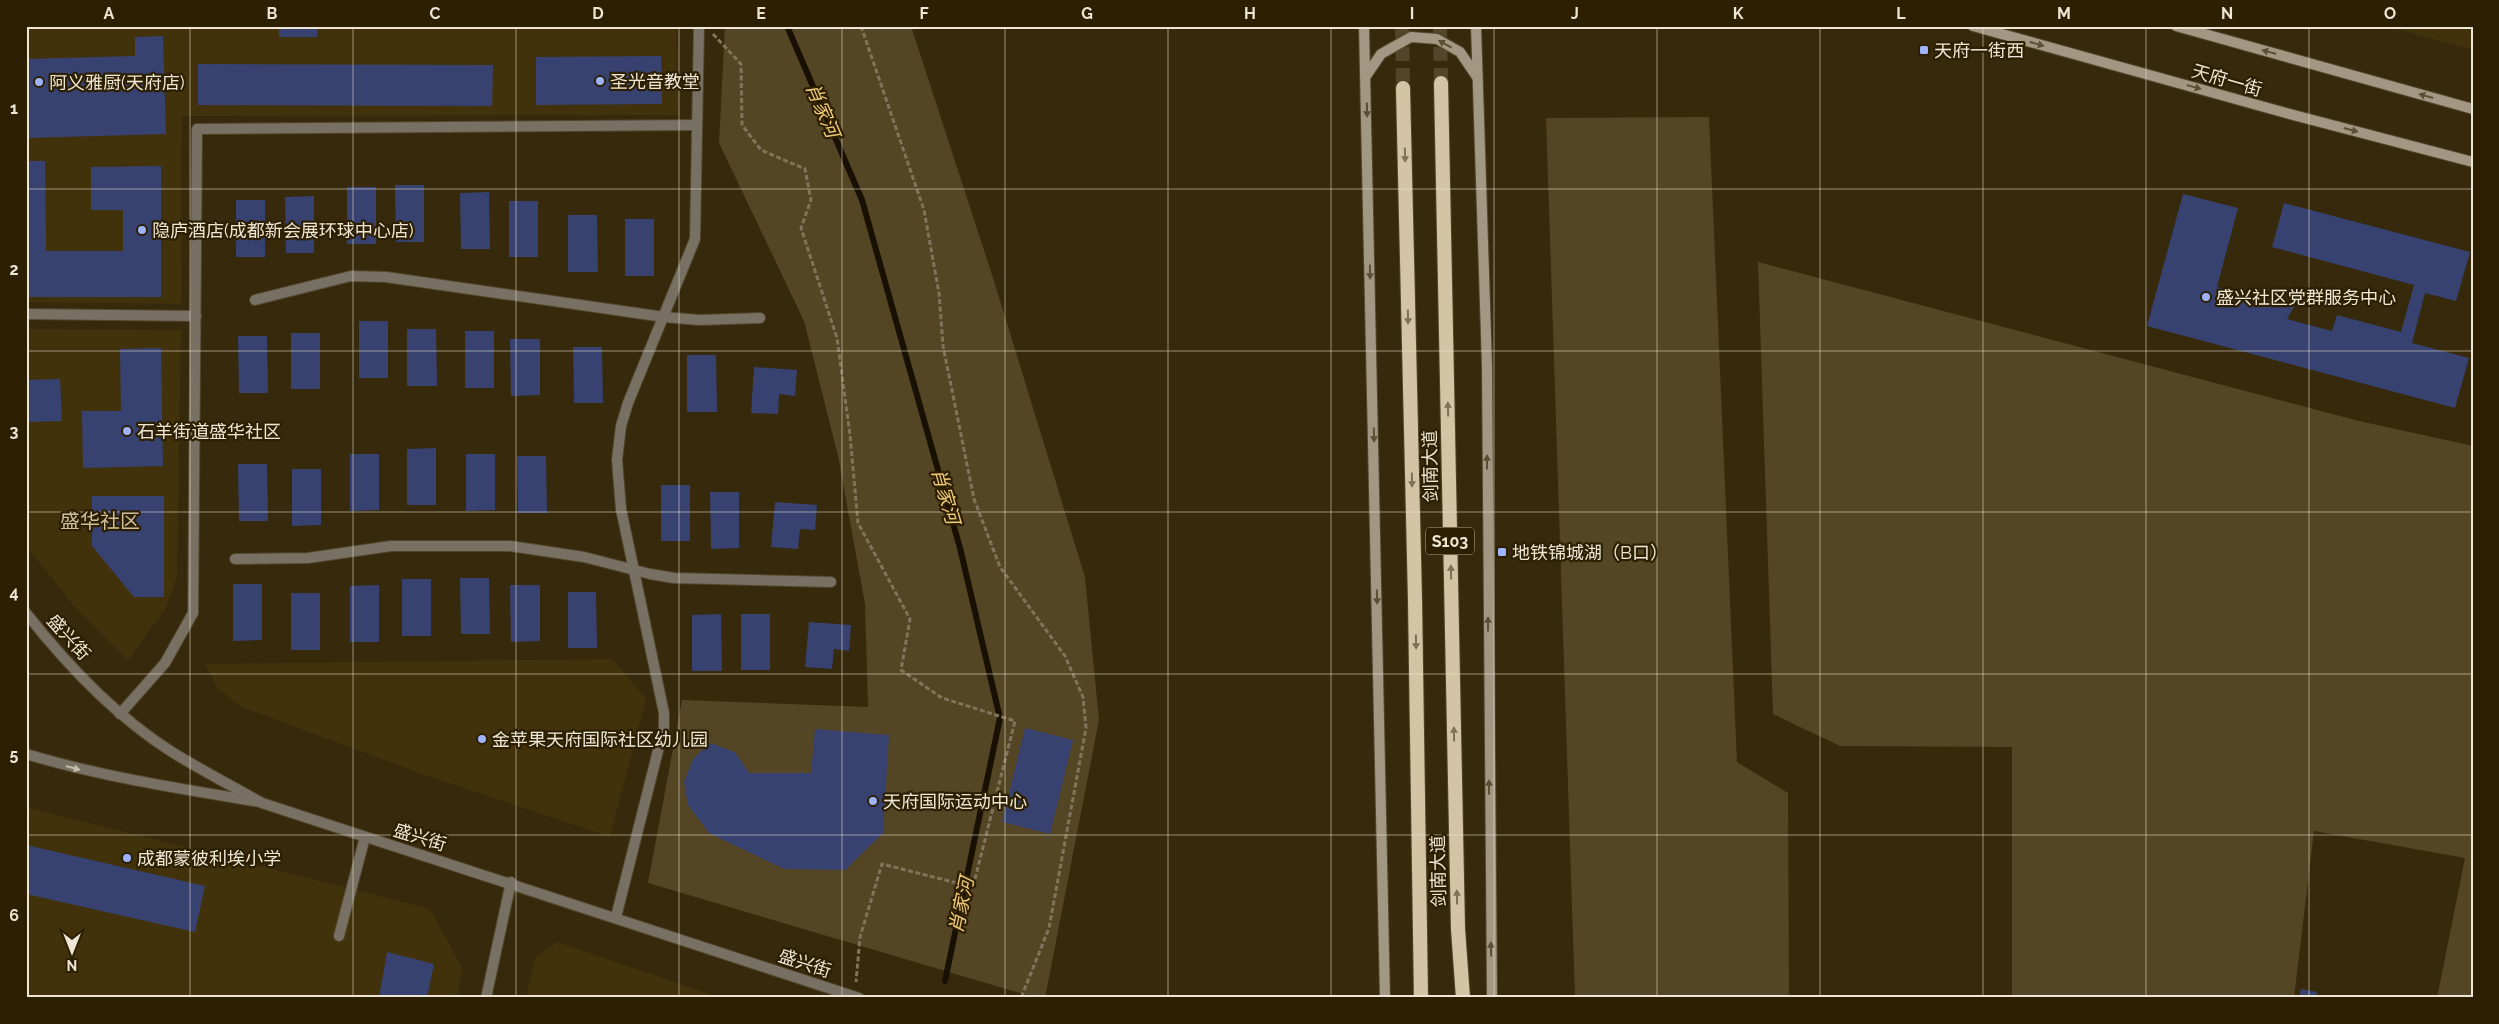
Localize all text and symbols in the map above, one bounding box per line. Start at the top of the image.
text: A [104,4,115,23]
text: B [267,4,278,23]
text: C [430,4,441,23]
text: D [592,4,604,23]
text: E [756,4,766,23]
text: F [919,4,929,23]
text: G [1081,4,1093,23]
text: H [1244,4,1256,23]
text: I [1410,4,1414,23]
text: J [1571,4,1579,23]
text: K [1733,4,1744,23]
text: L [1896,4,1906,23]
text: M [2057,4,2071,23]
text: N [2221,4,2233,23]
text: O [2384,4,2396,23]
one-way arrow [1438,39,1451,48]
place label: 天府一街西 [1934,40,2024,61]
one-way arrow [2030,40,2045,48]
marker: 天府一街西 [1918,44,1930,56]
one-way arrow [2262,48,2277,56]
street label: 天府一街 [2190,60,2264,100]
place label: 圣光音教堂 [610,71,700,92]
place label: 阿义雅厨(天府店) [49,72,185,93]
marker: 圣光音教堂 [594,75,606,87]
marker: 阿义雅厨(天府店) [33,76,45,88]
water label: 肖家河 [802,79,846,144]
one-way arrow [2186,84,2201,92]
one-way arrow [2418,91,2433,99]
text: 1 [10,99,18,118]
one-way arrow [1363,102,1371,118]
one-way arrow [2343,126,2358,134]
one-way arrow [1401,147,1409,163]
place label: 隐庐酒店(成都新会展环球中心店) [152,220,414,241]
marker: 隐庐酒店(成都新会展环球中心店) [136,224,148,236]
text: 2 [9,260,19,279]
one-way arrow [1367,265,1375,281]
place label: 盛兴社区党群服务中心 [2216,287,2396,308]
marker: 盛兴社区党群服务中心 [2200,291,2212,303]
one-way arrow [1405,309,1413,325]
one-way arrow [1443,401,1451,417]
place label: 石羊街道盛华社区 [137,421,281,442]
text: 3 [10,422,19,441]
marker: 石羊街道盛华社区 [121,425,133,437]
one-way arrow [1370,427,1378,443]
street label: 剑南大道 [1419,430,1441,502]
one-way arrow [1483,453,1491,469]
water label: 肖家河 [928,466,966,530]
one-way arrow [1408,472,1416,488]
district label: 盛华社区 [60,509,140,533]
road number: S103 [1426,528,1474,554]
place label: 地铁锦城湖（B口） [1512,542,1668,563]
marker: 地铁锦城湖（B口） [1496,546,1508,558]
one-way arrow [1447,564,1455,580]
text: 4 [9,583,19,602]
one-way arrow [1373,590,1381,606]
street label: 盛兴街 [43,610,95,664]
one-way arrow [1484,616,1492,632]
one-way arrow [1412,634,1420,650]
one-way arrow [1450,726,1458,742]
place label: 金苹果天府国际社区幼儿园 [492,729,708,750]
marker: 金苹果天府国际社区幼儿园 [476,733,488,745]
text: 5 [10,745,19,764]
one-way arrow [66,764,81,772]
one-way arrow [1485,778,1493,794]
place label: 天府国际运动中心 [883,791,1027,812]
marker: 天府国际运动中心 [867,795,879,807]
street label: 盛兴街 [391,819,449,855]
street label: 剑南大道 [1427,835,1449,907]
place label: 成都蒙彼利埃小学 [137,848,281,869]
marker: 成都蒙彼利埃小学 [121,852,133,864]
water label: 肖家河 [944,871,979,935]
one-way arrow [1453,888,1461,904]
text: 6 [9,906,19,925]
north arrow [48,926,98,976]
one-way arrow [1486,941,1494,957]
street label: 盛兴街 [776,945,834,981]
text: N [67,957,77,973]

